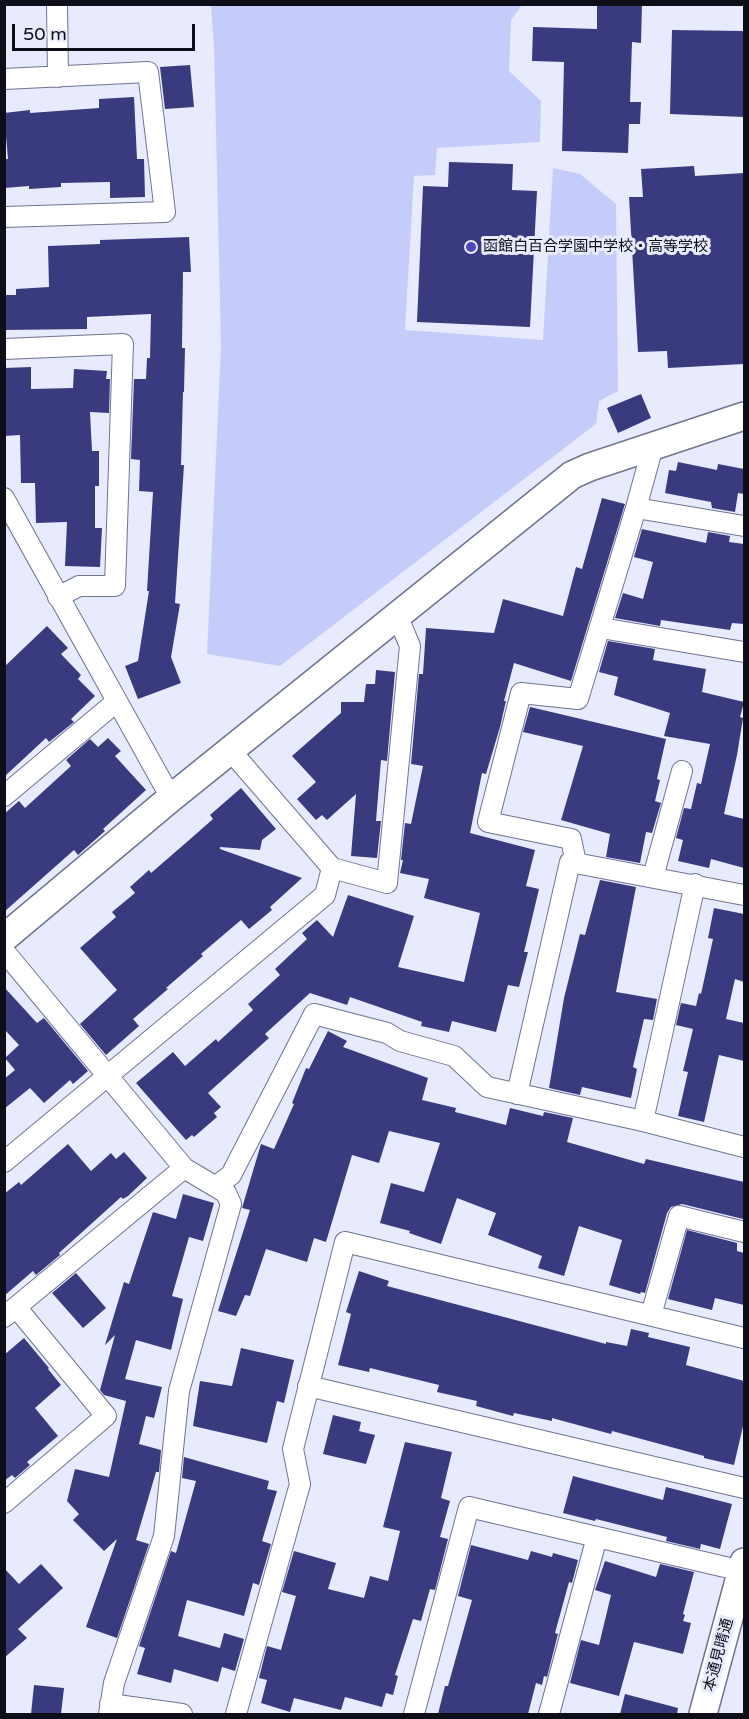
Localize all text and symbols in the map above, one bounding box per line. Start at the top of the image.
scale bar [15,12,198,50]
text: 50 m [23,23,67,45]
place label: 函館白百合学園中学校・高等学校 [483,238,708,256]
marker: 函館白百合学園中学校・高等学校 [464,240,478,254]
street label: 本通見晴通 [701,1616,737,1694]

